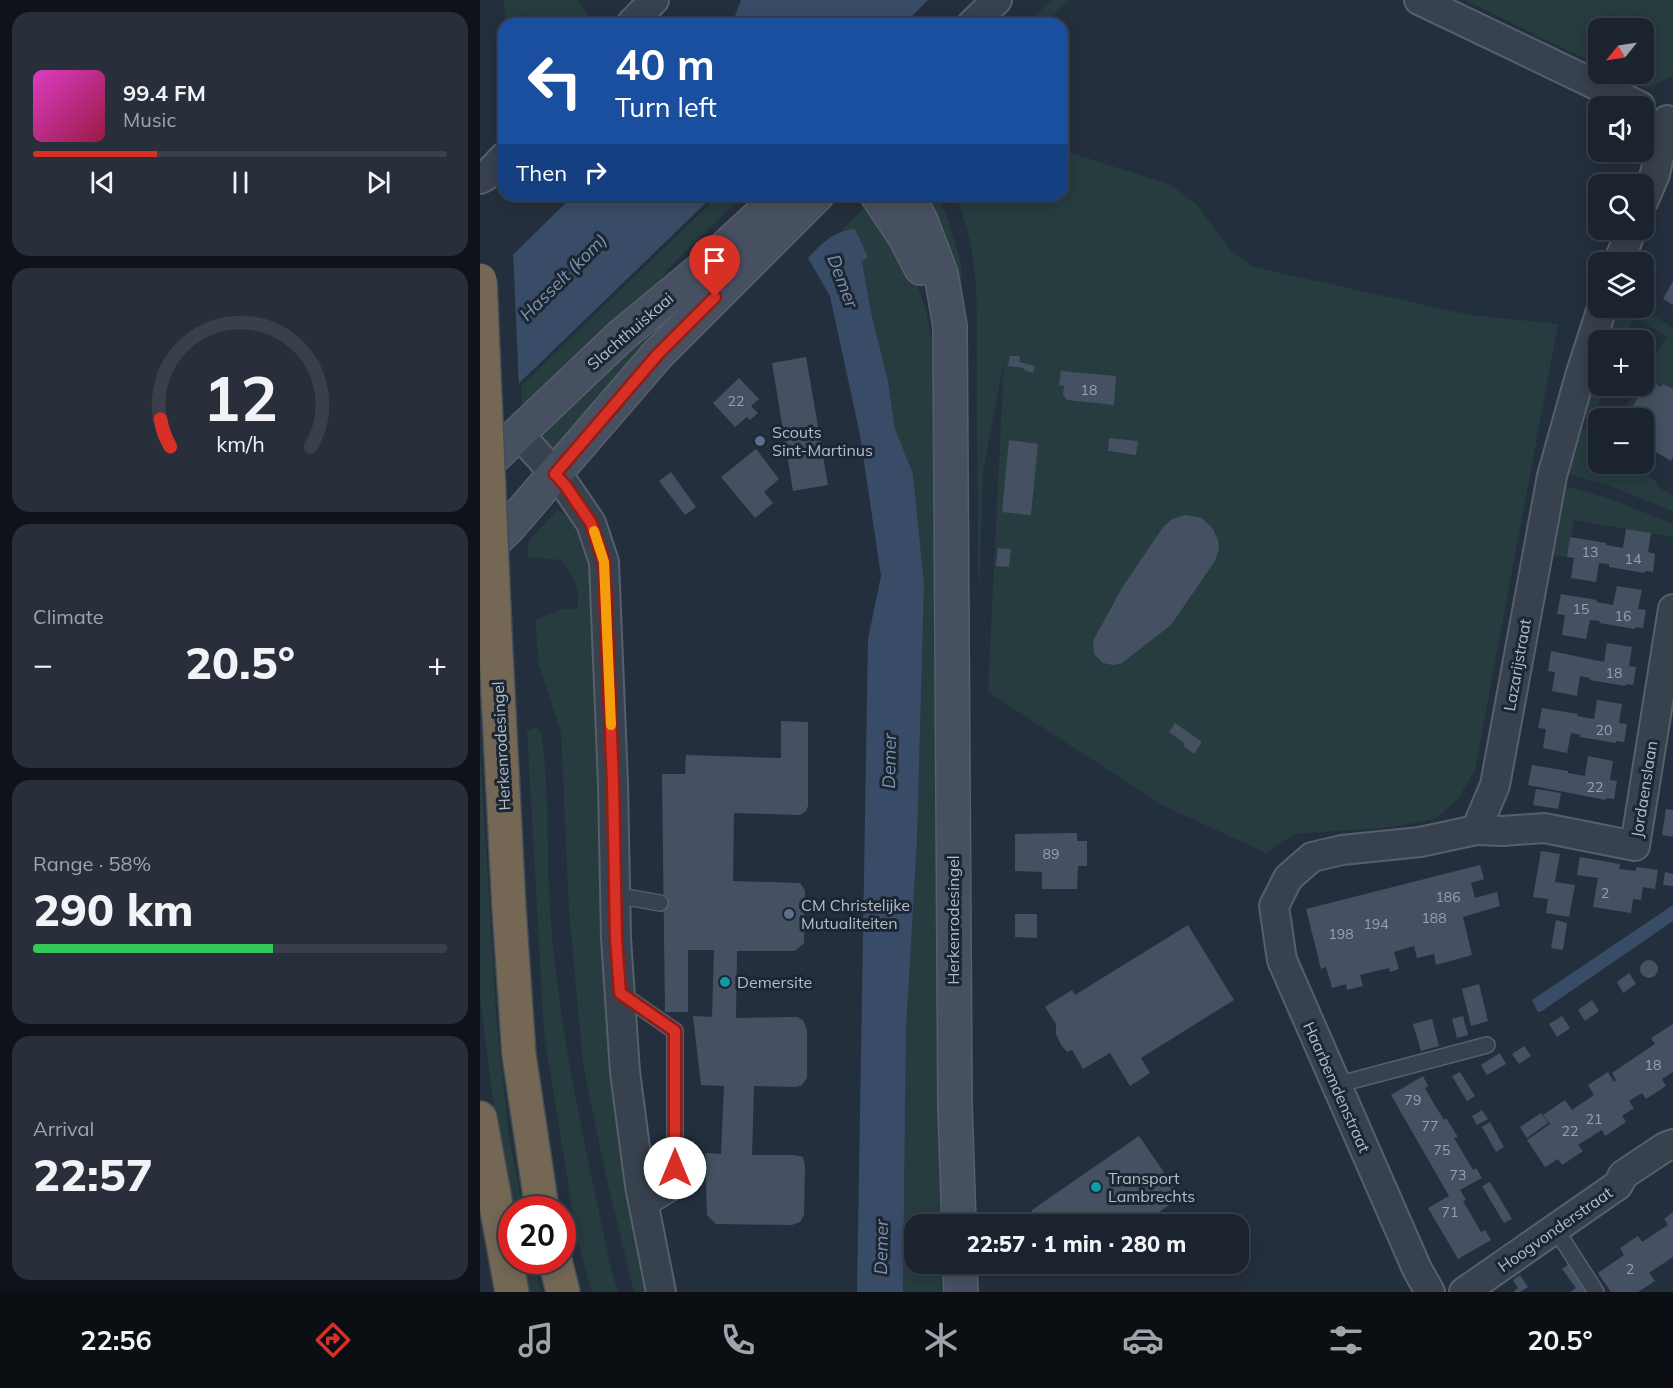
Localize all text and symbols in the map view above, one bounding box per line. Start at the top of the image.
north arrow [1588,18,1654,84]
map controls [1588,18,1654,474]
text: 40 m [615,38,715,91]
icon: left [516,42,594,120]
text: 99.4 FM [123,79,206,107]
text: Turn left [615,90,717,124]
button: sound [1588,96,1654,162]
text: Music [123,107,176,132]
icon: right [579,156,612,189]
text: Then [516,159,567,187]
icon: previous [86,166,119,199]
icon: pause [224,166,257,199]
icon: next [362,166,395,199]
button: search [1588,174,1654,240]
water label: Hasselt (kom) [515,229,611,325]
pin [689,235,740,297]
icon: arrive [698,244,731,277]
water label: Demer [822,251,864,312]
button: layers [1588,252,1654,318]
street label: Slachthuiskaai [583,288,677,374]
button: + [1588,330,1654,396]
text: 12 [203,358,277,437]
house number: 18 [1081,381,1097,399]
house number: 22 [728,392,744,410]
button: − [1588,408,1654,474]
place label: Scouts Sint-Martinus [772,422,873,460]
text: km/h [216,430,264,457]
marker: Scouts Sint-Martinus [753,434,767,448]
house number: 13 [1582,543,1598,561]
house number: 14 [1625,550,1642,568]
house number: 15 [1573,600,1589,618]
text: Climate [33,604,104,629]
house number: 16 [1615,607,1631,625]
street label: Lazarijstraat [1499,617,1535,713]
text: 20.5° [185,634,295,690]
text: − [33,643,53,684]
text: + [427,643,447,684]
house number: 18 [1606,664,1622,682]
street label: Herkenrodesingel [488,681,514,811]
house number: 20 [1596,721,1612,739]
water label: Demer [877,732,901,789]
street label: Jordaenslaan [1626,739,1662,839]
house number: 22 [1587,778,1603,796]
house number: 89 [1043,845,1059,863]
text: Range · 58% [33,851,151,876]
street label: Herkenrodesingel [943,855,963,985]
text: 290 km [33,881,194,937]
house number: 2 [1601,884,1609,902]
house number: 186 [1435,888,1461,906]
place label: CM Christelijke Mutualiteiten [801,895,910,933]
marker: CM Christelijke Mutualiteiten [782,907,796,921]
house number: 188 [1421,909,1447,927]
house number: 194 [1363,915,1389,933]
house number: 198 [1328,925,1354,943]
place label: Demersite [737,972,812,992]
marker: Demersite [718,975,732,989]
street label: Haarbemdenstraat [1299,1018,1375,1156]
house number: 18 [1645,1056,1661,1074]
house number: 79 [1405,1091,1421,1109]
house number: 21 [1586,1110,1602,1128]
text: Arrival [33,1116,94,1141]
house number: 77 [1422,1117,1438,1135]
house number: 22 [1562,1122,1578,1140]
position arrow [643,1136,707,1200]
house number: 75 [1434,1141,1450,1159]
text: 22:57 [33,1146,153,1202]
house number: 73 [1450,1166,1466,1184]
place label: Transport Lambrechts [1108,1168,1195,1206]
marker: Transport Lambrechts [1089,1180,1103,1194]
street label: Hoogvonderstraat [1494,1182,1616,1276]
speed limit sign: 20 [498,1196,576,1274]
house number: 71 [1442,1203,1458,1221]
water label: Demer [869,1218,893,1275]
text: 22:57 · 1 min · 280 m [967,1230,1186,1258]
house number: 2 [1626,1260,1634,1278]
icon: directions [312,1319,354,1361]
icon: music [515,1319,557,1361]
icon: phone [717,1319,759,1361]
icon: climate [920,1319,962,1361]
icon: car [1122,1319,1164,1361]
icon: filters [1325,1319,1367,1361]
text: 22:56 [80,1323,152,1357]
text: 20.5° [1527,1323,1593,1357]

